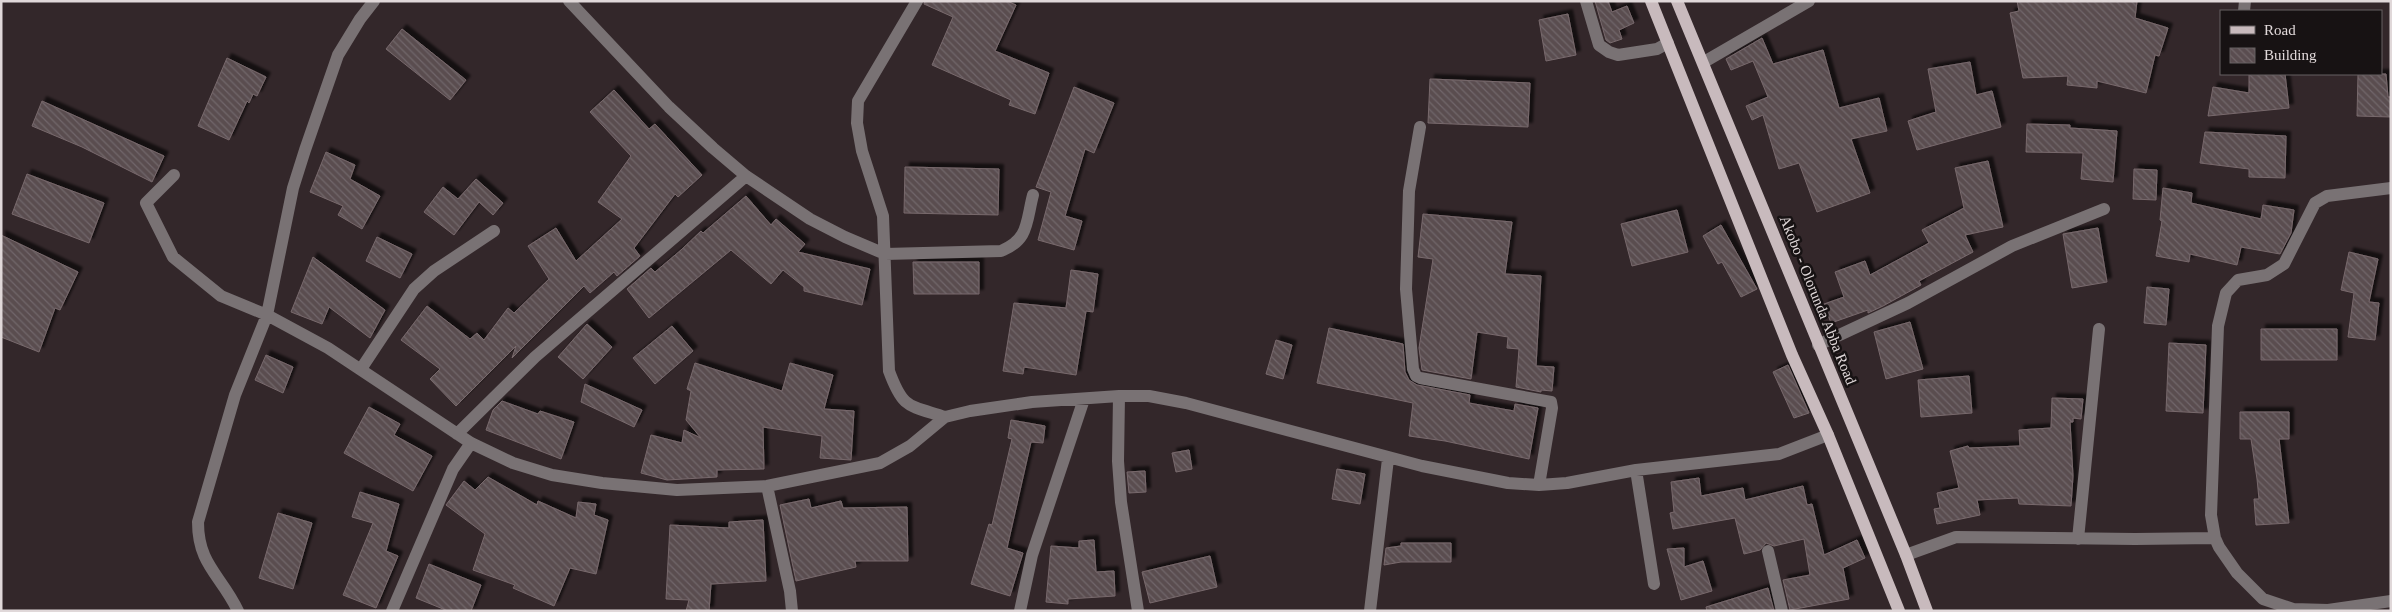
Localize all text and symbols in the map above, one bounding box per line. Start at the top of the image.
legend [2220,10,2382,75]
text: Road [2264,22,2296,38]
text: Building [2264,47,2317,63]
street label: Akobo - Olorunda Abba Road [1777,213,1859,387]

